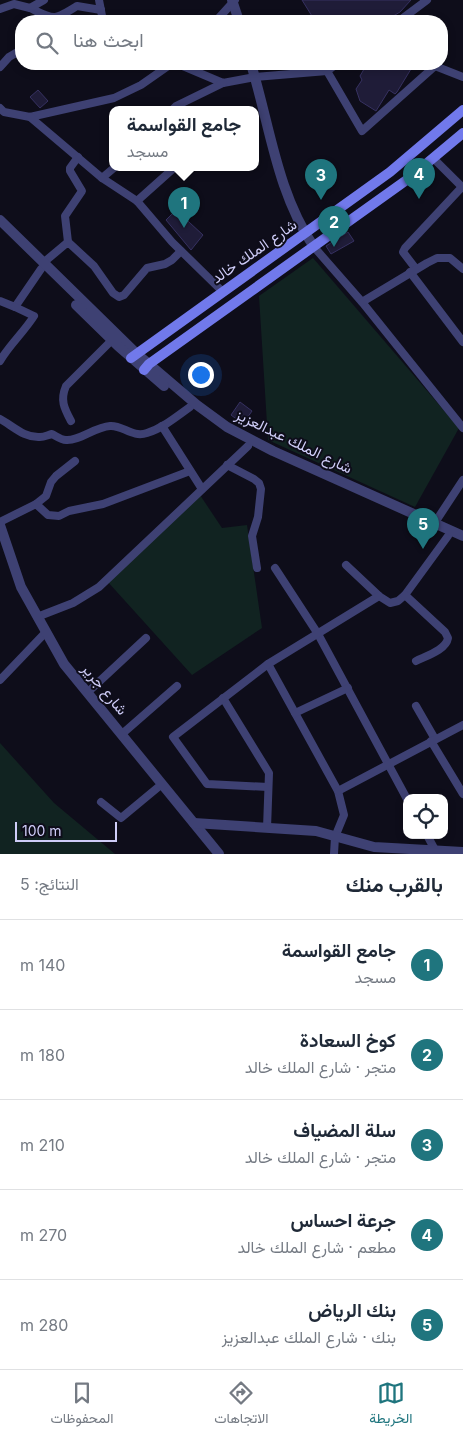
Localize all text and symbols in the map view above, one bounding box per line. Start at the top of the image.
search box [15,15,448,70]
icon: search [33,29,61,57]
text: ابحث هنا [73,29,144,52]
popup [109,106,259,171]
text: جامع القواسمة [127,113,241,136]
text: مسجد [127,141,168,161]
pin: 4 [403,158,435,199]
pin: 3 [305,159,337,200]
pin: 1 [168,187,200,228]
pin: 2 [318,206,350,247]
street label: شارع الملك خالد [208,215,302,289]
your location [188,362,214,388]
street label: شارع الملك عبدالعزيز [231,404,356,479]
pin: 5 [407,508,439,549]
street label: شارع جرير [76,659,132,720]
map controls [403,794,448,839]
button: locate [403,794,448,839]
scale bar [15,819,118,842]
text: 100 m [22,822,62,839]
text: بالقرب منك [346,872,443,897]
text: النتائج: 5 [20,874,79,894]
text: جامع القواسمة [282,939,396,962]
text: 140 m [20,955,65,975]
text: 1 [424,955,430,975]
text: مسجد [355,967,396,987]
text: كوخ السعادة [300,1029,396,1052]
text: 180 m [20,1045,65,1065]
text: 2 [422,1045,432,1065]
text: متجر · شارع الملك خالد [245,1057,396,1077]
text: سلة المضياف [293,1119,396,1142]
text: 210 m [20,1135,65,1155]
text: 3 [422,1135,432,1155]
text: متجر · شارع الملك خالد [245,1147,396,1167]
text: جرعة احساس [290,1209,396,1232]
text: 270 m [20,1225,67,1245]
text: 4 [422,1225,432,1245]
text: مطعم · شارع الملك خالد [237,1237,396,1257]
text: بنك الرياض [308,1299,396,1322]
text: 280 m [20,1315,68,1335]
text: 5 [422,1315,432,1335]
text: بنك · شارع الملك عبدالعزيز [222,1327,396,1347]
tab: المحفوظات [50,1379,113,1431]
tab: الاتجاهات [214,1379,269,1431]
tab: الخريطة [369,1379,413,1431]

